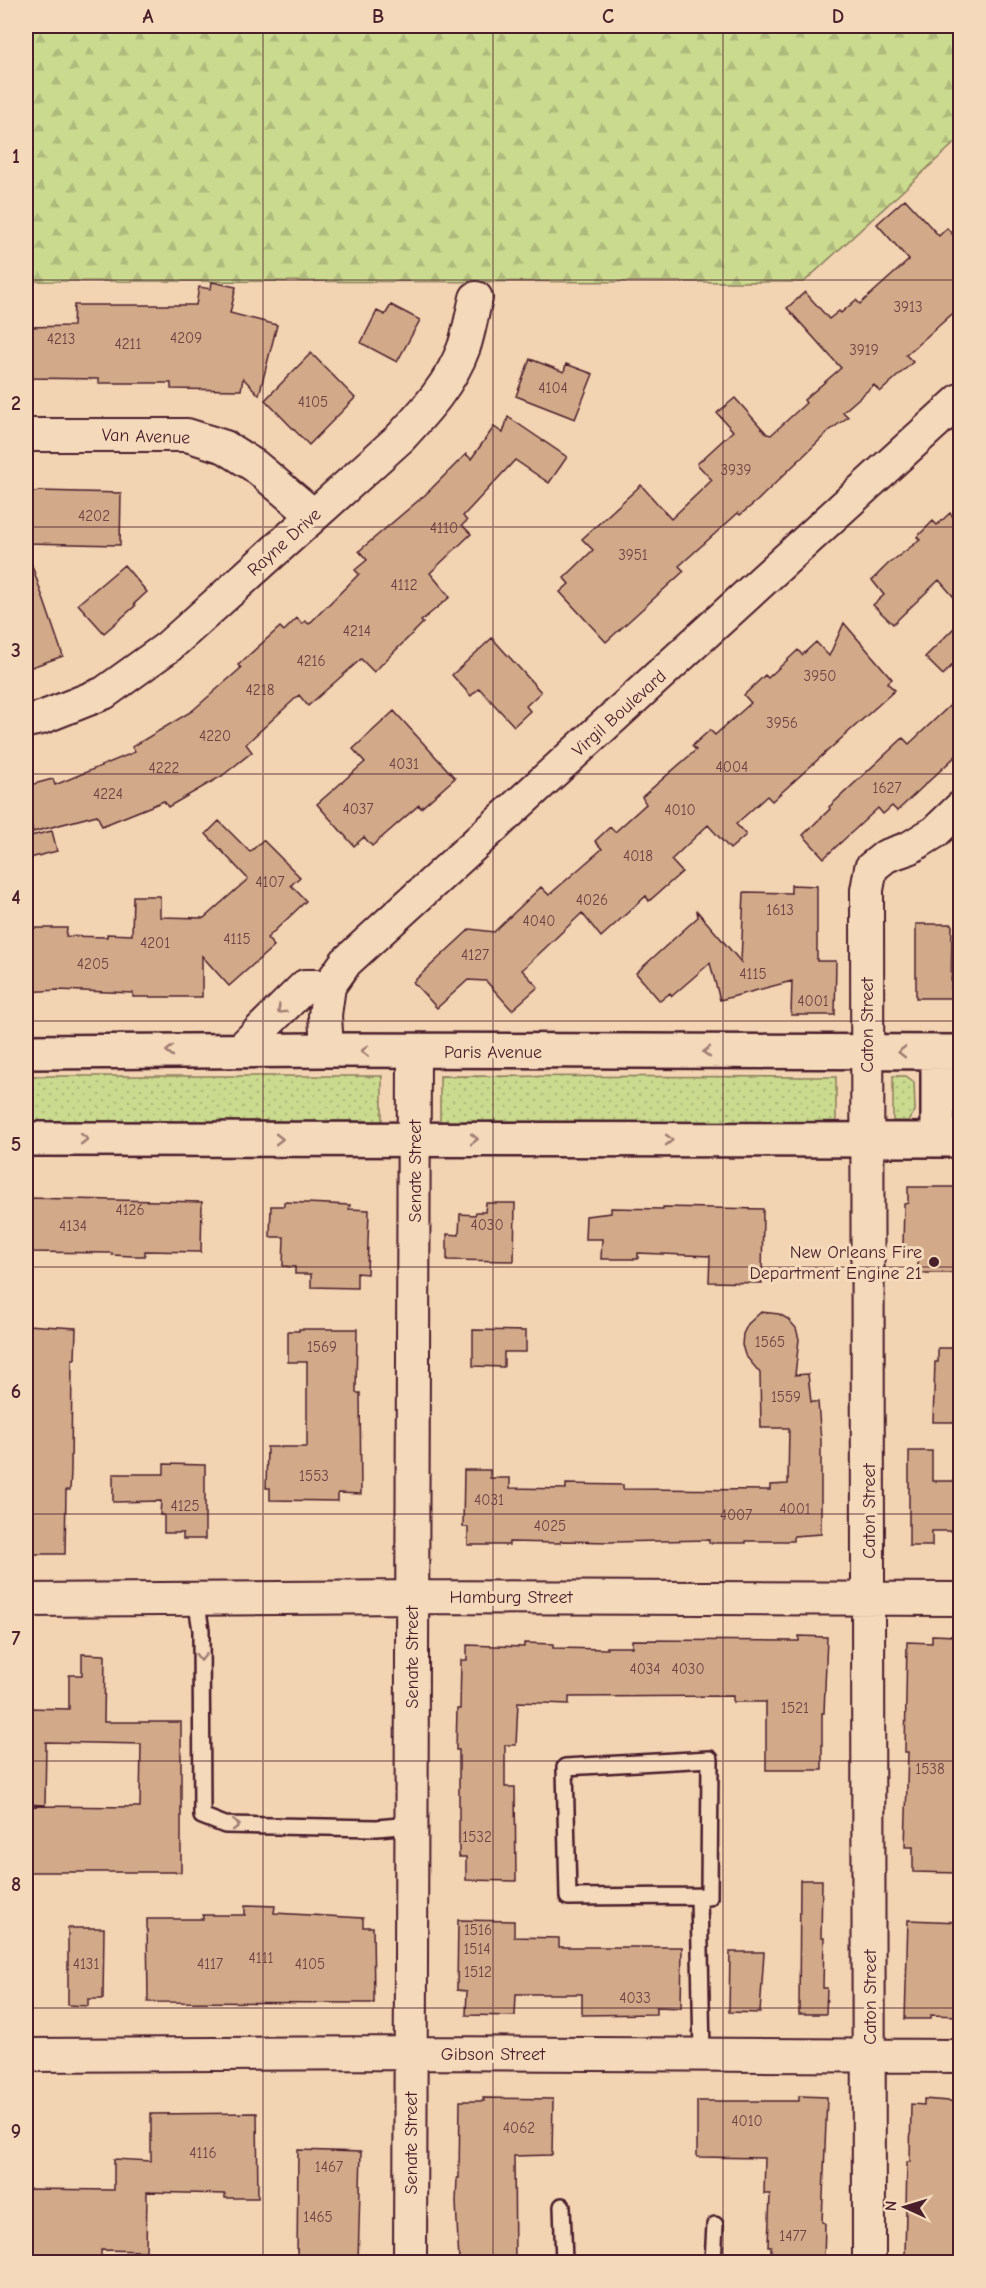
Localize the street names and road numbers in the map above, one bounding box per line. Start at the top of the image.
street label: Van Avenue [101,424,191,449]
street label: Rayne Drive [243,504,325,581]
street label: Virgil Boulevard [568,666,671,761]
street label: Caton Street [857,976,878,1073]
street label: Paris Avenue [444,1042,542,1063]
street label: Senate Street [405,1119,426,1222]
street label: Caton Street [859,1462,880,1559]
street label: Hamburg Street [449,1587,573,1608]
street label: Senate Street [402,1605,423,1708]
street label: Caton Street [860,1948,881,2045]
street label: Gibson Street [441,2044,546,2065]
street label: Senate Street [401,2091,422,2194]

